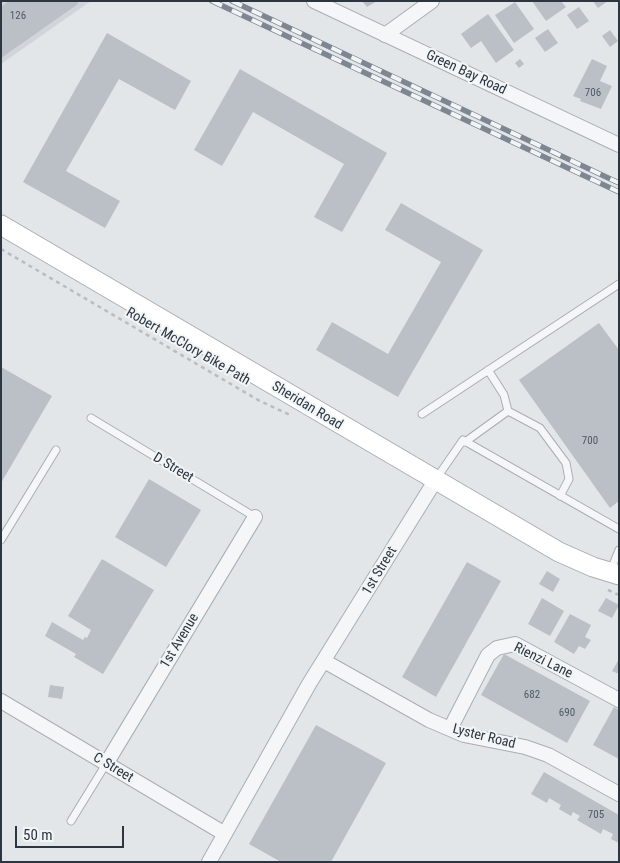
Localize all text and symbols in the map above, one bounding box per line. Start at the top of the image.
house number: 126 [10,9,26,23]
street label: Green Bay Road [423,47,509,99]
house number: 706 [585,86,601,100]
street label: Robert McClory Bike Path [123,305,253,389]
street label: Sheridan Road [268,378,346,434]
house number: 700 [582,434,598,448]
street label: D Street [150,449,196,487]
street label: 1st Street [359,544,401,598]
street label: 1st Avenue [157,611,203,671]
street label: Rienzi Lane [511,640,575,682]
house number: 682 [524,688,540,702]
house number: 690 [559,706,575,720]
street label: Lyster Road [451,721,517,753]
street label: C Street [90,749,136,787]
house number: 705 [588,808,604,822]
scale bar [18,816,126,848]
text: 50 m [23,826,53,844]

